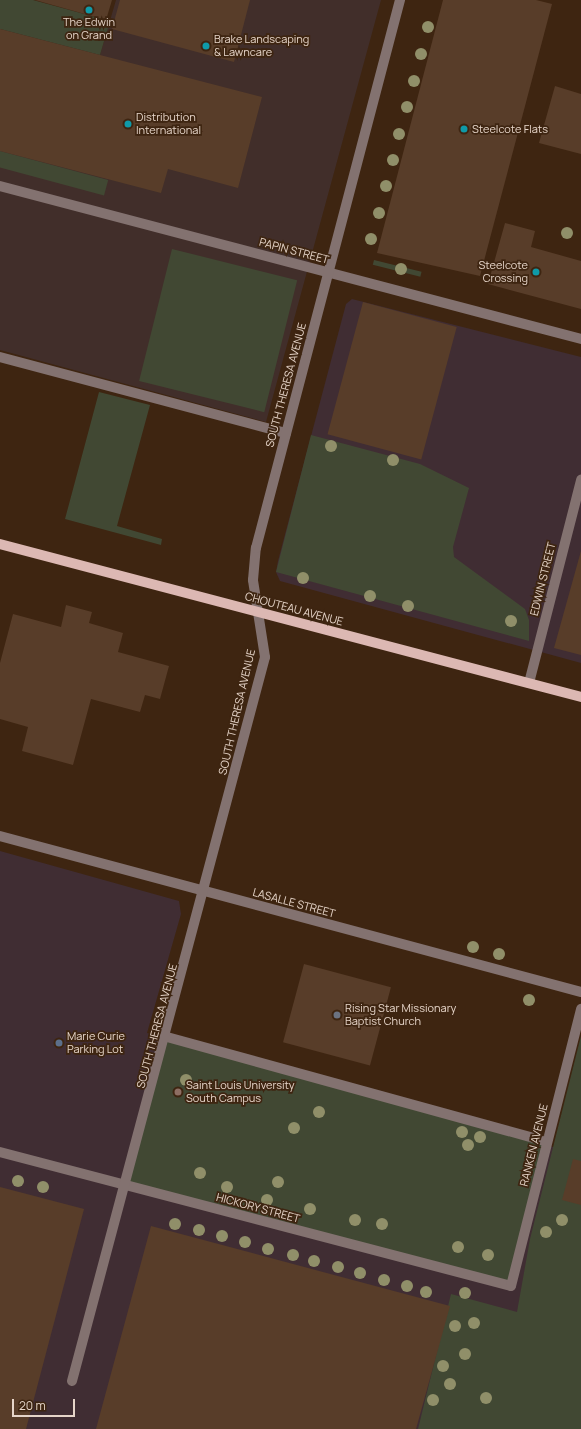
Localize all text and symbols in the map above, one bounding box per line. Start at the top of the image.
marker: The Edwin on Grand [84,5,94,15]
place label: The Edwin on Grand [63,16,115,42]
place label: Brake Landscaping & Lawncare [214,33,309,59]
marker: Brake Landscaping & Lawncare [201,41,211,51]
place label: Distribution International [136,111,201,137]
marker: Distribution International [123,119,133,129]
place label: Steelcote Flats [472,122,548,136]
marker: Steelcote Flats [459,124,469,134]
street label: PAPIN STREET [258,235,330,267]
place label: Steelcote Crossing [479,259,528,285]
marker: Steelcote Crossing [531,267,541,277]
street label: SOUTH THERESA AVENUE [263,321,309,449]
street label: EDWIN STREET [527,541,559,617]
street label: CHOUTEAU AVENUE [243,590,345,628]
street label: SOUTH THERESA AVENUE [216,648,258,776]
street label: LASALLE STREET [251,886,337,920]
street label: SOUTH THERESA AVENUE [134,962,180,1090]
place label: Rising Star Missionary Baptist Church [345,1002,456,1028]
marker: Rising Star Missionary Baptist Church [332,1010,342,1020]
place label: Marie Curie Parking Lot [67,1030,125,1056]
marker: Marie Curie Parking Lot [54,1038,64,1048]
place label: Saint Louis University South Campus [186,1079,295,1105]
marker: Saint Louis University South Campus [173,1087,183,1097]
street label: RANKEN AVENUE [517,1102,551,1188]
street label: HICKORY STREET [214,1190,302,1226]
scale bar [14,1391,77,1417]
text: 20 m [19,1397,46,1414]

